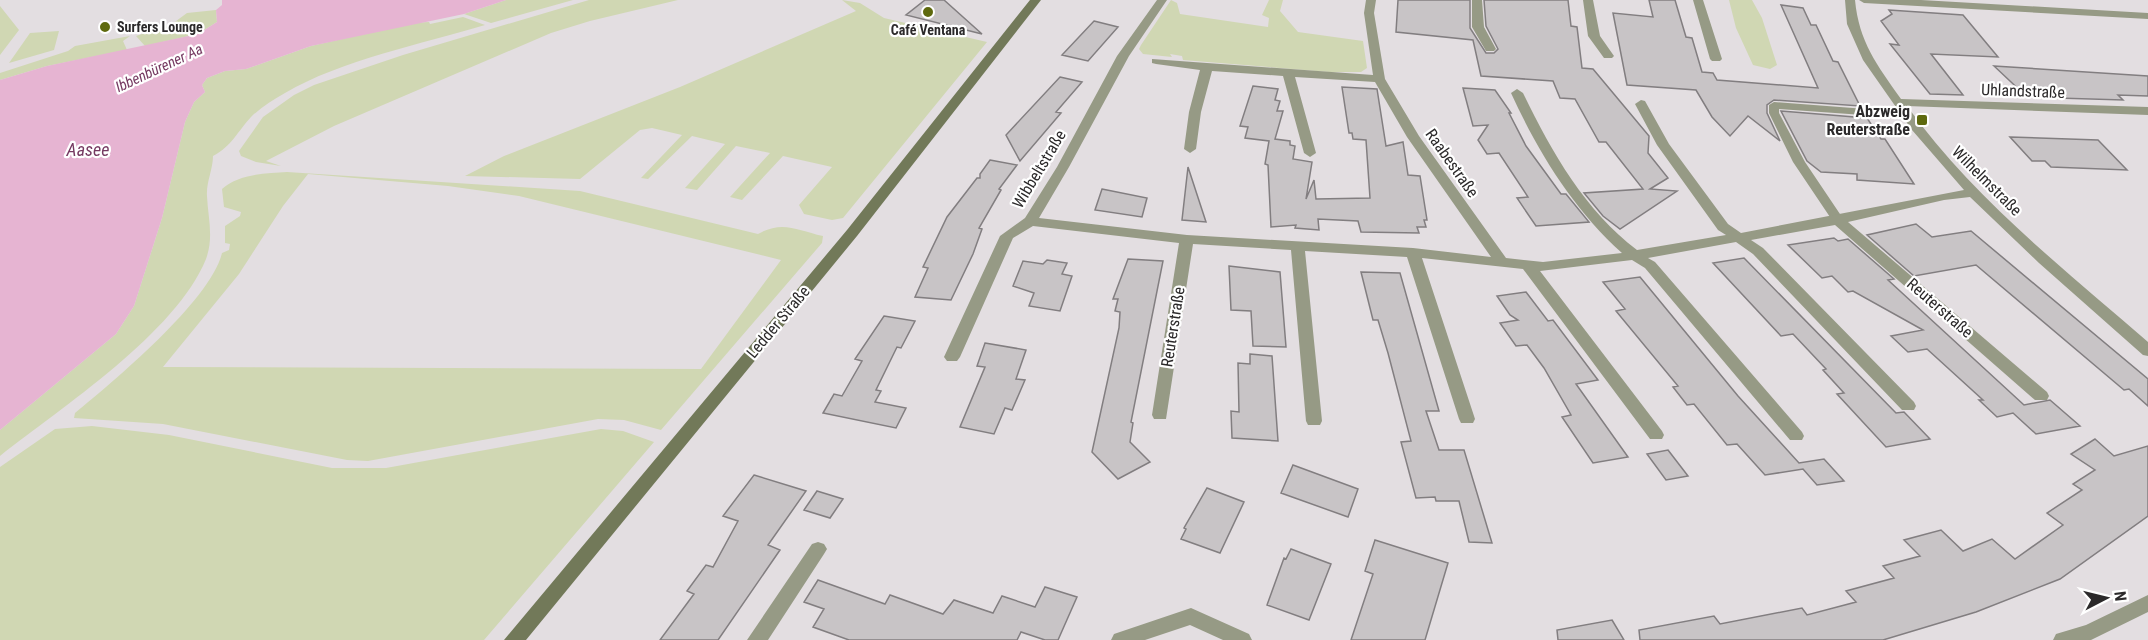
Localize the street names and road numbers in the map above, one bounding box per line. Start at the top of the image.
street label: Uhlandstraße [1981,80,2065,102]
street label: Raabestraße [1421,125,1483,201]
street label: Wibbeltstraße [1008,127,1070,211]
street label: Wilhelmstraße [1948,142,2026,220]
street label: Reuterstraße [1903,274,1977,342]
street label: Ledder Straße [742,282,814,362]
street label: Reuterstraße [1157,286,1189,368]

